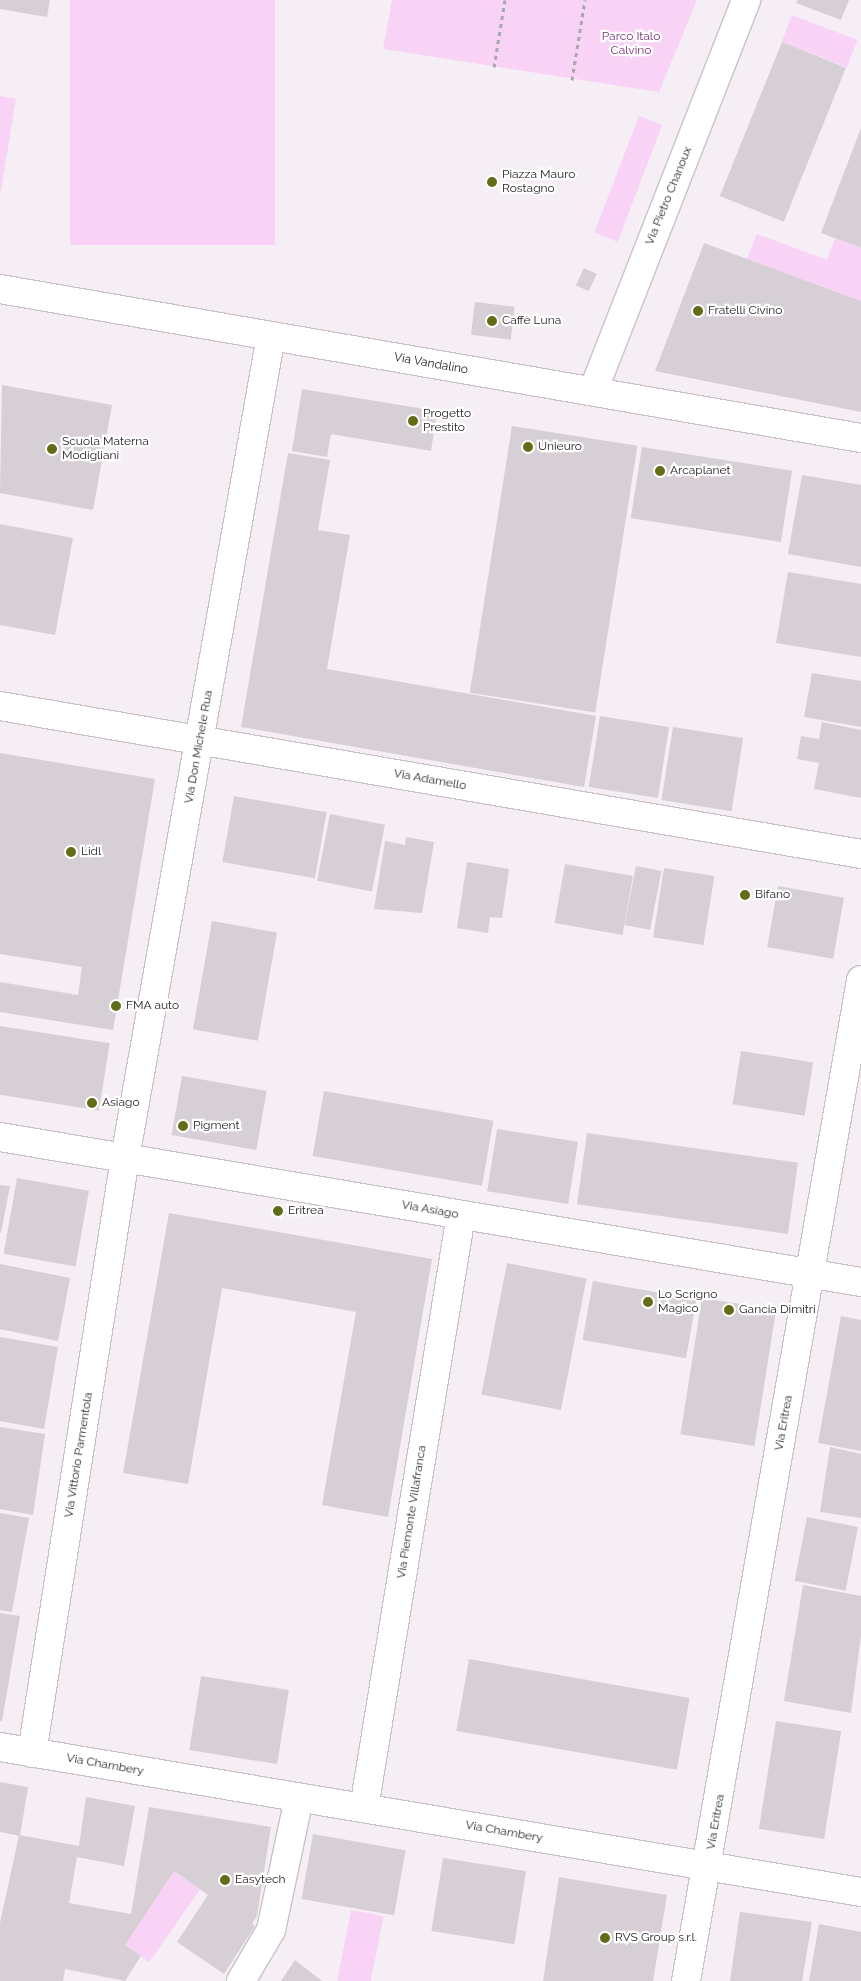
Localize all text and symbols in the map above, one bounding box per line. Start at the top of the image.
park label: Parco Italo Calvino [602,30,660,58]
street label: Via Pietro Chanoux [643,145,695,247]
place label: Piazza Mauro Rostagno [502,168,575,196]
marker: Piazza Mauro Rostagno [486,176,498,188]
place label: Fratelli Civino [708,304,782,318]
marker: Fratelli Civino [692,305,704,317]
place label: Caffè Luna [502,314,561,328]
marker: Caffè Luna [486,315,498,327]
street label: Via Vandalino [393,350,469,378]
place label: Progetto Prestito [423,407,471,435]
marker: Progetto Prestito [407,415,419,427]
place label: Scuola Materna Modigliani [62,435,149,463]
place label: Unieuro [538,440,582,454]
marker: Unieuro [522,441,534,453]
marker: Scuola Materna Modigliani [46,443,58,455]
place label: Arcaplanet [670,464,730,478]
marker: Arcaplanet [654,465,666,477]
street label: Via Don Michele Rua [182,689,216,805]
street label: Via Adamello [392,766,468,794]
place label: Lidl [81,845,101,859]
marker: Lidl [65,846,77,858]
place label: Bifano [755,888,790,902]
marker: Bifano [739,889,751,901]
place label: FMA auto [126,999,179,1013]
marker: FMA auto [110,1000,122,1012]
place label: Asiago [102,1096,140,1110]
marker: Asiago [86,1097,98,1109]
place label: Pigment [193,1119,240,1133]
marker: Pigment [177,1120,189,1132]
street label: Via Asiago [400,1198,460,1222]
place label: Eritrea [288,1204,324,1218]
marker: Eritrea [272,1205,284,1217]
place label: Lo Scrigno Magico [658,1288,717,1316]
marker: Lo Scrigno Magico [642,1296,654,1308]
place label: Gancia Dimitri [739,1303,816,1317]
marker: Gancia Dimitri [723,1304,735,1316]
street label: Via Vittorio Parmentola [62,1391,96,1519]
street label: Via Eritrea [772,1394,796,1452]
street label: Via Piemonte Villafranca [394,1444,430,1580]
street label: Via Chambery [65,1751,145,1779]
street label: Via Eritrea [704,1793,728,1851]
street label: Via Chambery [464,1818,544,1846]
place label: Easytech [235,1873,286,1887]
marker: Easytech [219,1874,231,1886]
place label: RVS Group s.r.l. [615,1931,697,1945]
marker: RVS Group s.r.l. [599,1932,611,1944]

